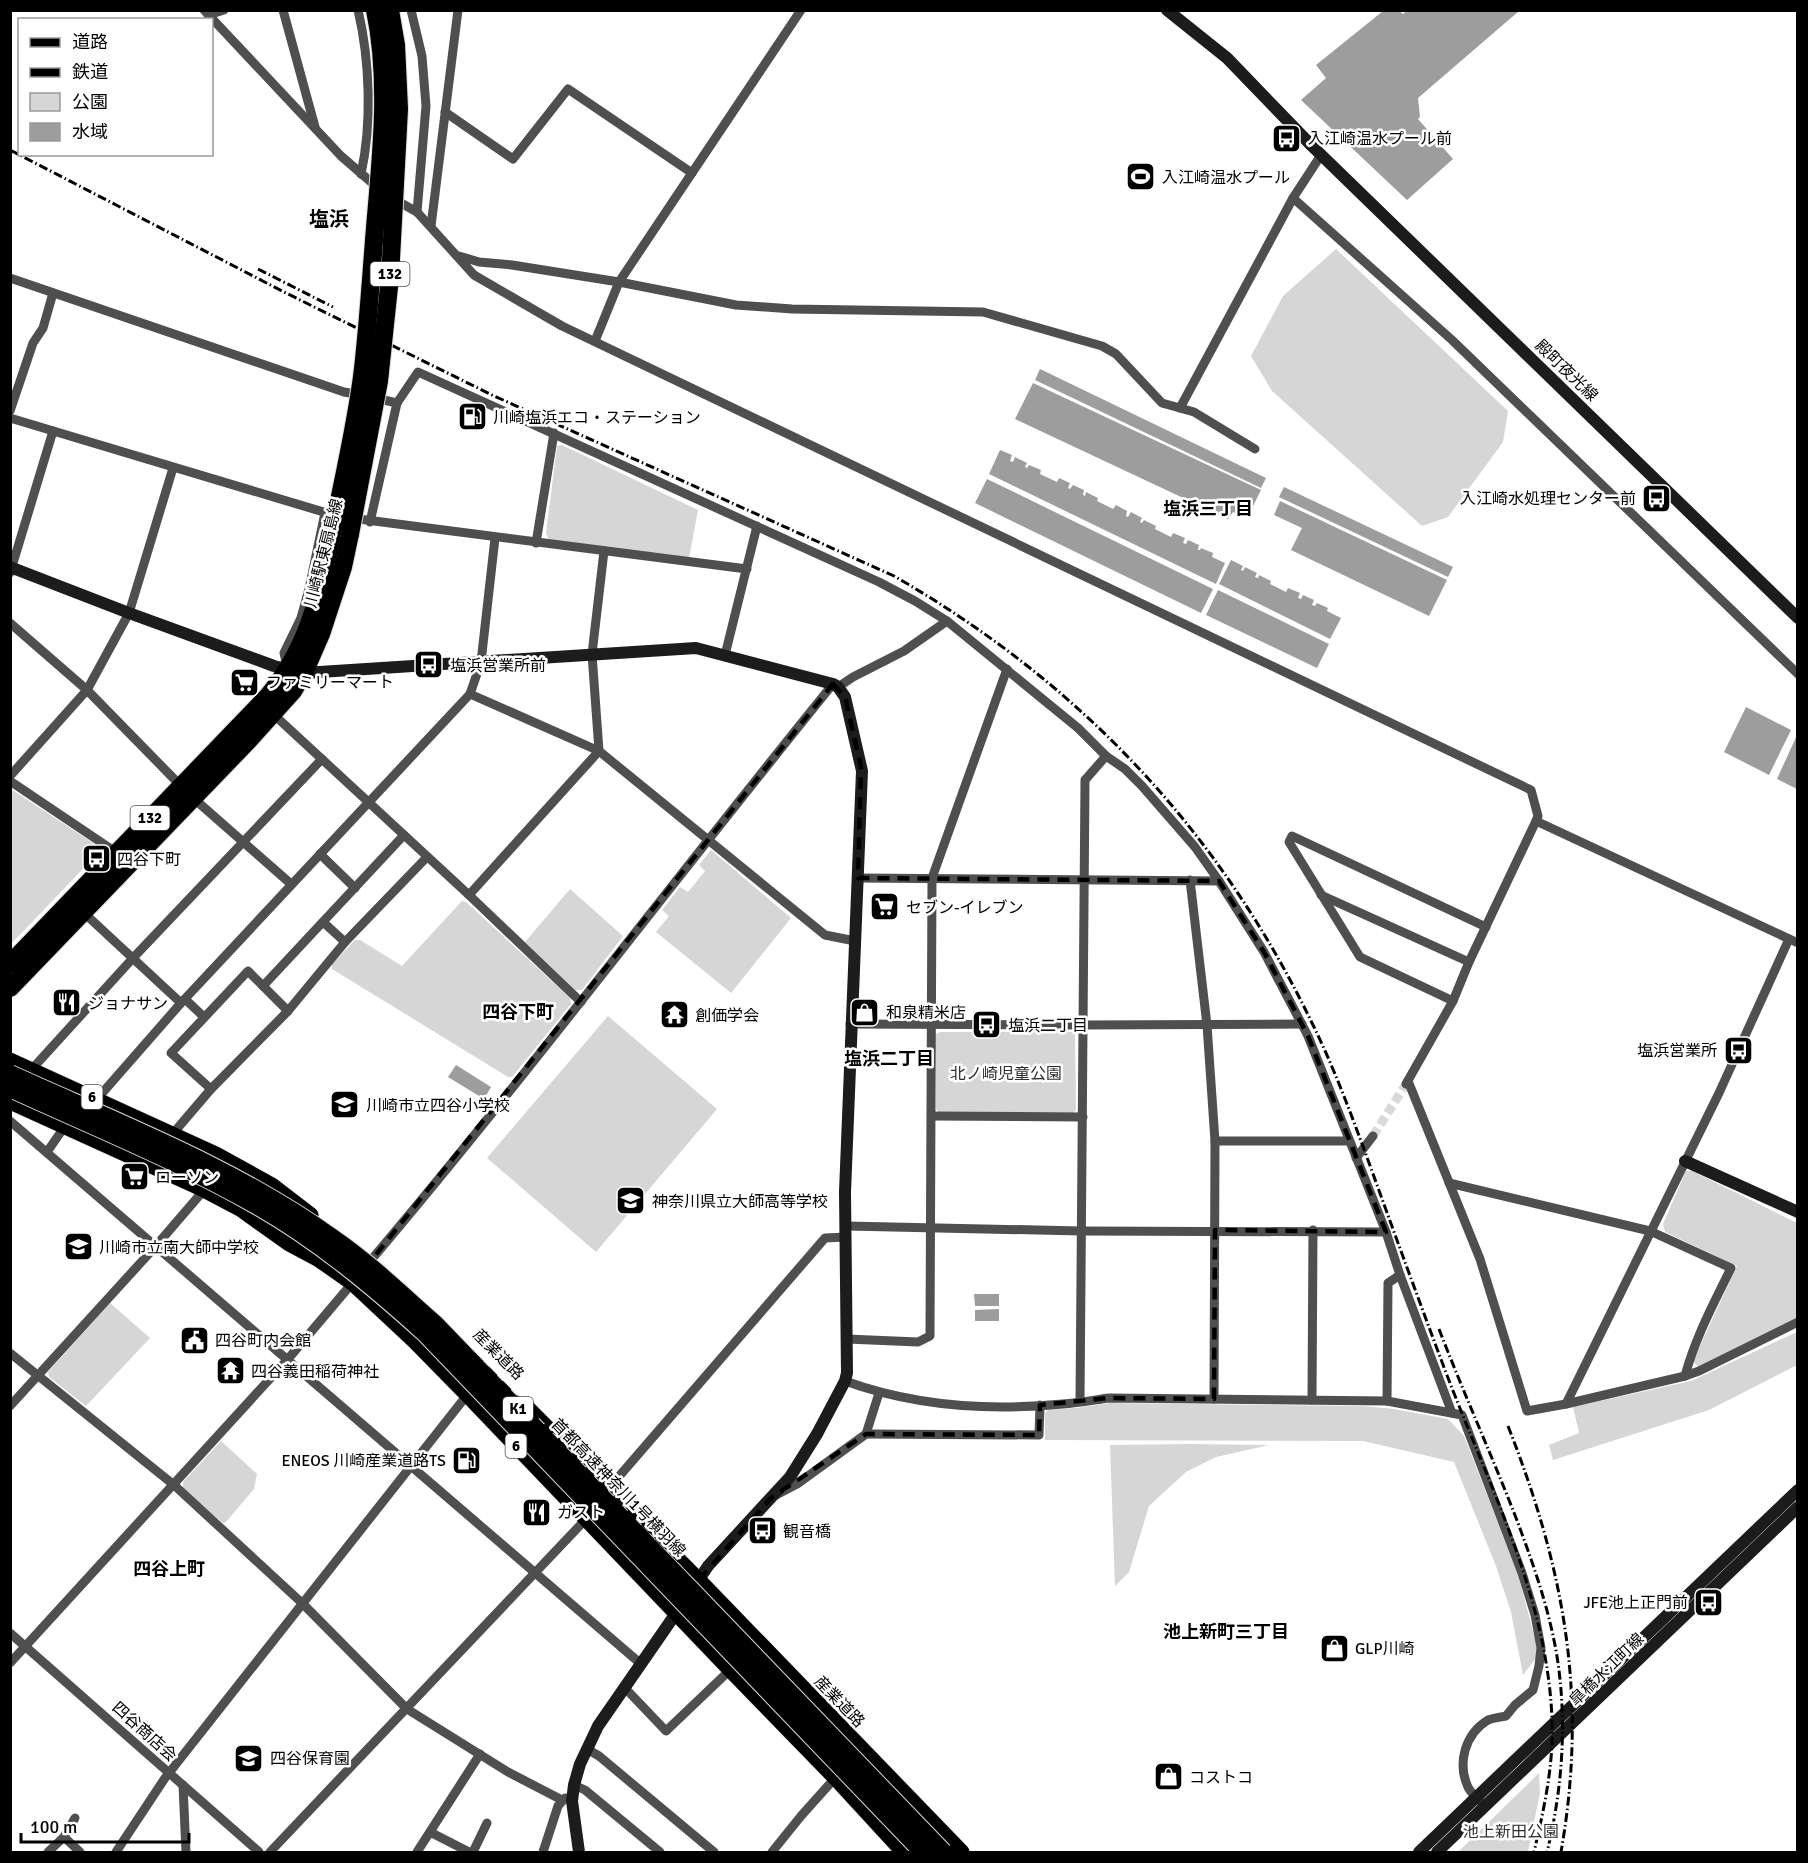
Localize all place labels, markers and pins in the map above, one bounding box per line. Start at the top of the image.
bus stop icon: 入江崎温水プール前 [1271,122,1303,154]
place label: 入江崎温水プール前 [1308,129,1452,149]
sports icon: 入江崎温水プール [1125,161,1157,193]
place label: 入江崎温水プール [1162,168,1290,188]
fuel station icon: 川崎塩浜エコ・ステーション [456,401,488,433]
place label: 川崎塩浜エコ・ステーション [493,408,701,428]
bus stop icon: 入江崎水処理センター前 [1641,482,1673,514]
place label: 入江崎水処理センター前 [1460,489,1636,509]
bus stop icon: 塩浜営業所前 [413,649,445,681]
place label: 塩浜営業所前 [450,656,546,676]
supermarket icon: ファミリーマート [229,666,261,698]
place label: ファミリーマート [266,673,394,693]
bus stop icon: 四谷下町 [80,843,112,875]
place label: 四谷下町 [117,850,181,870]
supermarket icon: セブン-イレブン [869,891,901,923]
place label: セブン-イレブン [906,898,1024,918]
restaurant icon: ジョナサン [51,987,83,1019]
place label: ジョナサン [88,994,168,1014]
shop icon: 和泉精米店 [849,996,881,1028]
temple icon: 創価学会 [658,999,690,1031]
place label: 和泉精米店 [886,1003,966,1023]
place label: 創価学会 [695,1006,759,1026]
bus stop icon: 塩浜二丁目 [971,1009,1003,1041]
place label: 塩浜二丁目 [1008,1016,1088,1036]
bus stop icon: 塩浜営業所 [1722,1034,1754,1066]
place label: 塩浜営業所 [1637,1041,1717,1061]
school or university icon: 川崎市立四谷小学校 [329,1089,361,1121]
place label: 川崎市立四谷小学校 [366,1096,510,1116]
supermarket icon: ローソン [118,1161,150,1193]
place label: ローソン [155,1168,219,1188]
school or university icon: 神奈川県立大師高等学校 [615,1185,647,1217]
place label: 神奈川県立大師高等学校 [652,1192,828,1212]
school or university icon: 川崎市立南大師中学校 [62,1231,94,1263]
place label: 川崎市立南大師中学校 [99,1238,259,1258]
public building icon: 四谷町内会館 [178,1324,210,1356]
place label: 四谷町内会館 [215,1331,311,1351]
temple icon: 四谷義田稲荷神社 [214,1355,246,1387]
place label: 四谷義田稲荷神社 [251,1362,379,1382]
fuel station icon: ENEOS 川崎産業道路TS [451,1444,483,1476]
place label: ENEOS 川崎産業道路TS [281,1451,446,1471]
restaurant icon: ガスト [520,1496,552,1528]
place label: ガスト [557,1503,605,1523]
bus stop icon: 観音橋 [746,1515,778,1547]
place label: 観音橋 [783,1522,831,1542]
bus stop icon: JFE池上正門前 [1693,1586,1725,1618]
place label: JFE池上正門前 [1583,1593,1688,1613]
shop icon: GLP川崎 [1318,1632,1350,1664]
place label: GLP川崎 [1355,1639,1415,1659]
school or university icon: 四谷保育園 [233,1742,265,1774]
place label: 四谷保育園 [270,1749,350,1769]
shop icon: コストコ [1152,1761,1184,1793]
place label: コストコ [1189,1768,1253,1788]

